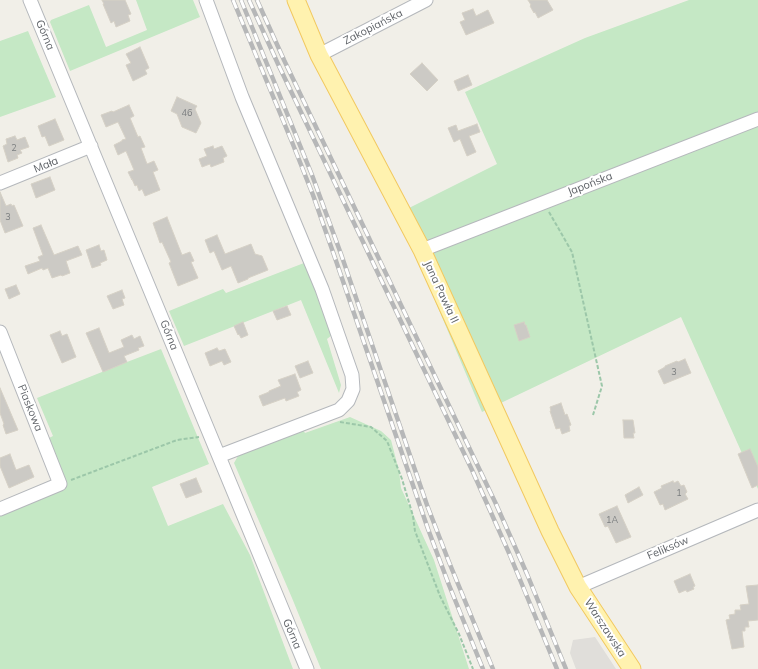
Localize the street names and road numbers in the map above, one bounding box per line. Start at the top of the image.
street label: Zakopiańska [341,6,405,48]
street label: Górna [33,18,57,52]
street label: Mała [32,154,60,176]
street label: Japońska [566,169,614,199]
street label: Jana Pawła II [421,259,461,325]
street label: Górna [157,318,181,352]
street label: Piaskowa [15,383,45,433]
street label: Feliksów [645,533,691,563]
street label: Warszawska [581,596,629,660]
street label: Górna [280,617,304,651]

